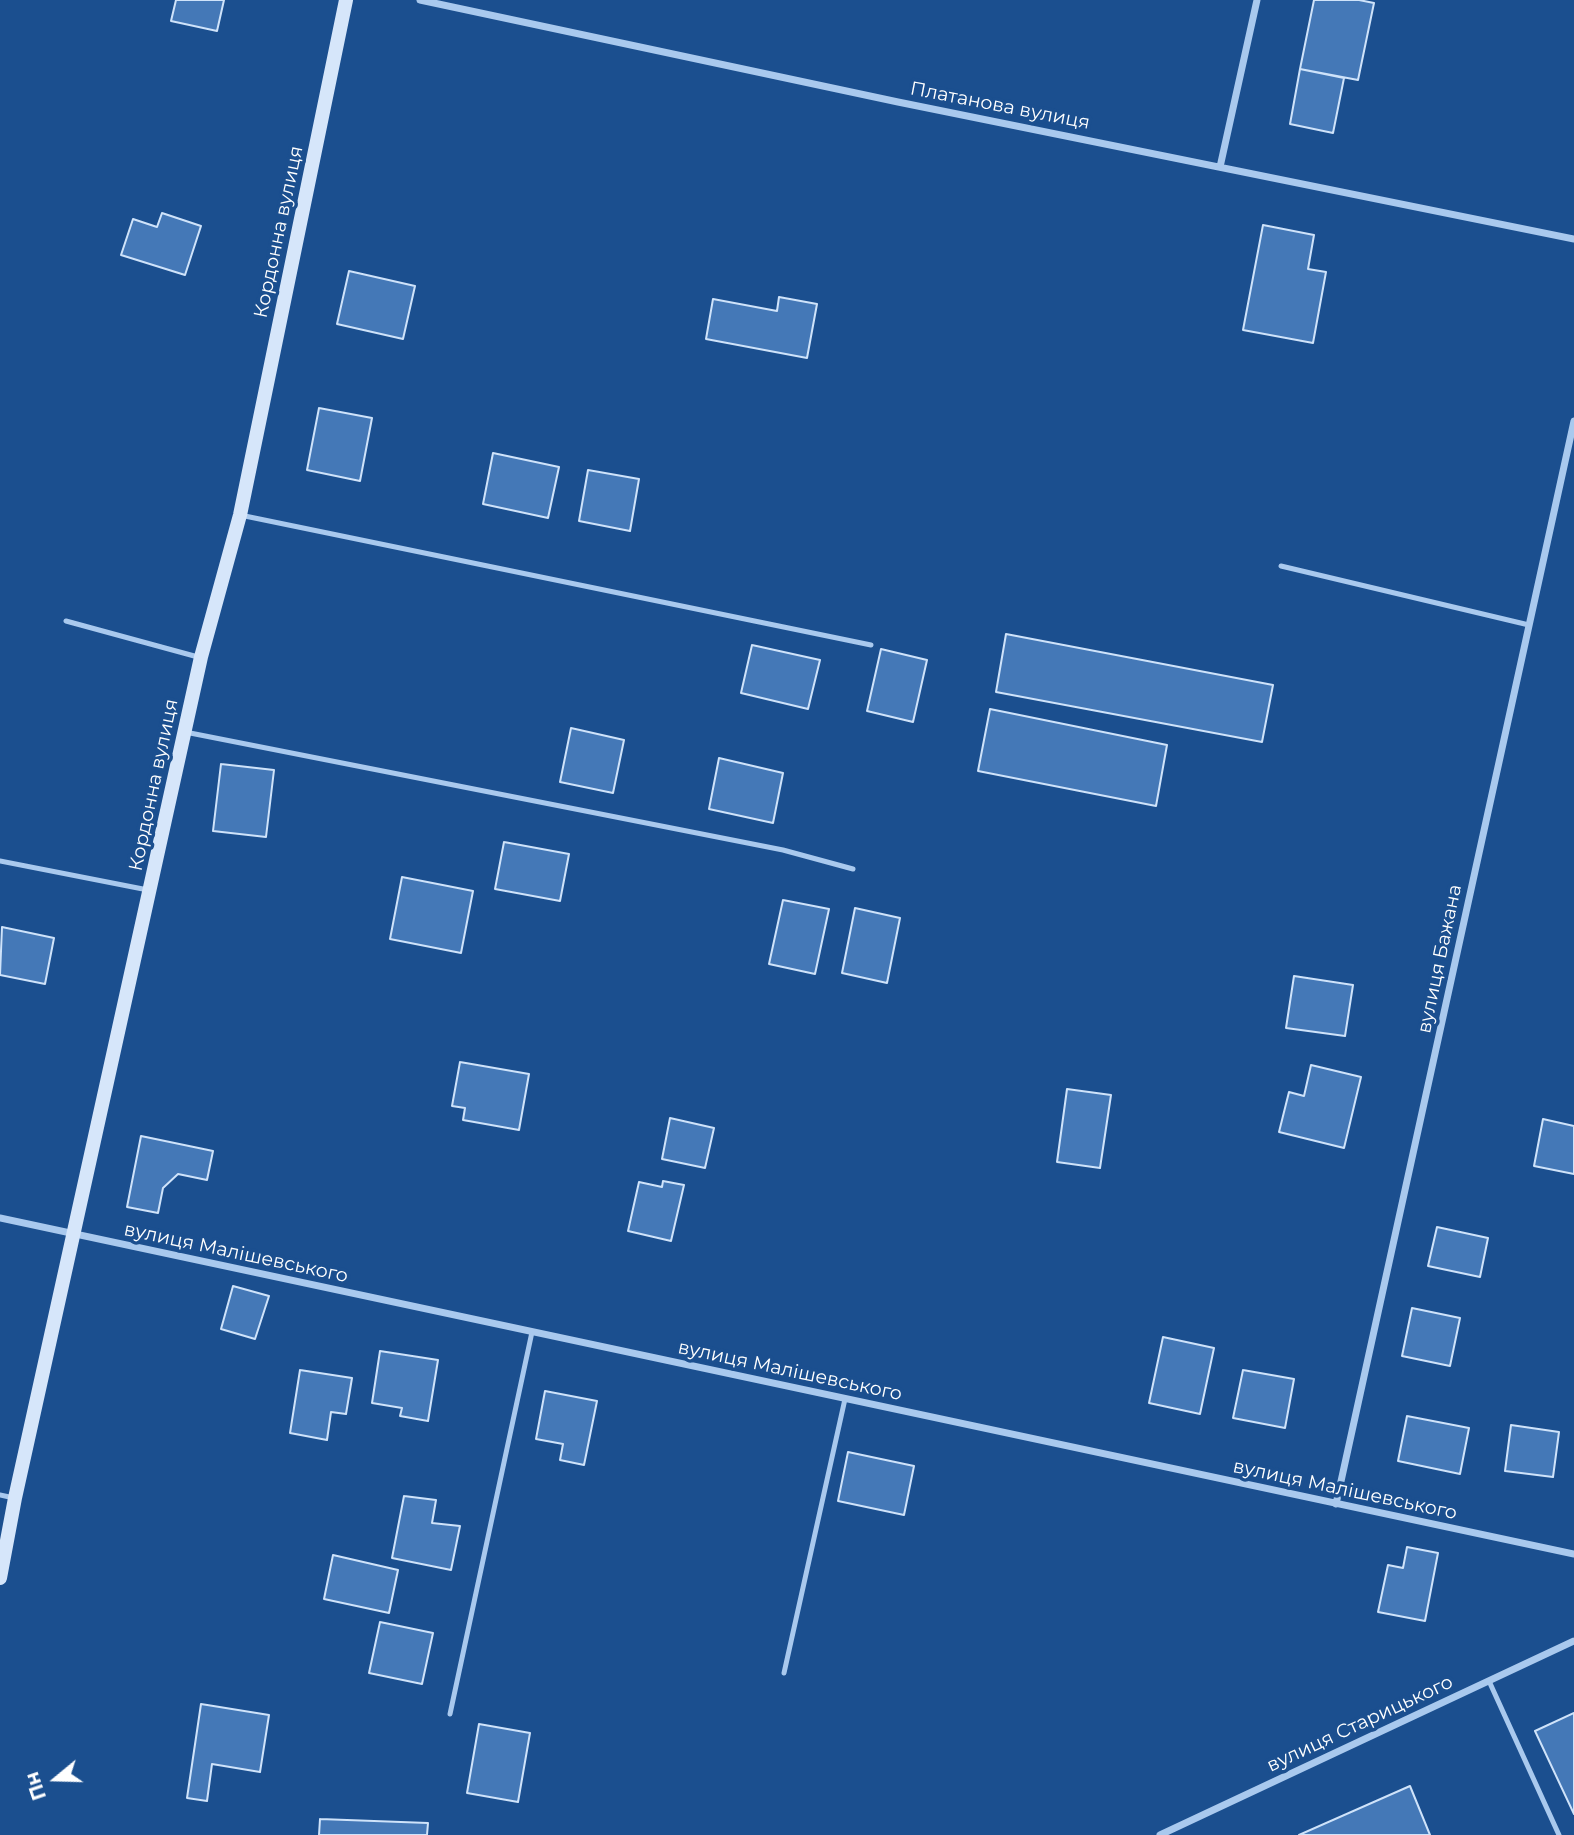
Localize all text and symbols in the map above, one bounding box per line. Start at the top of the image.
street label: Платанова вулиця [908,77,1092,135]
street label: Кордонна вулиця [250,144,308,320]
street label: Кордонна вулиця [125,697,183,873]
street label: вулиця Бажана [1413,882,1467,1036]
street label: вулиця Малішевського [122,1218,350,1288]
street label: вулиця Малішевського [676,1336,904,1406]
street label: вулиця Малішевського [1231,1455,1459,1525]
street label: вулиця Старицького [1263,1671,1457,1777]
north arrow [21,1744,91,1814]
text: Пн [20,1769,51,1803]

